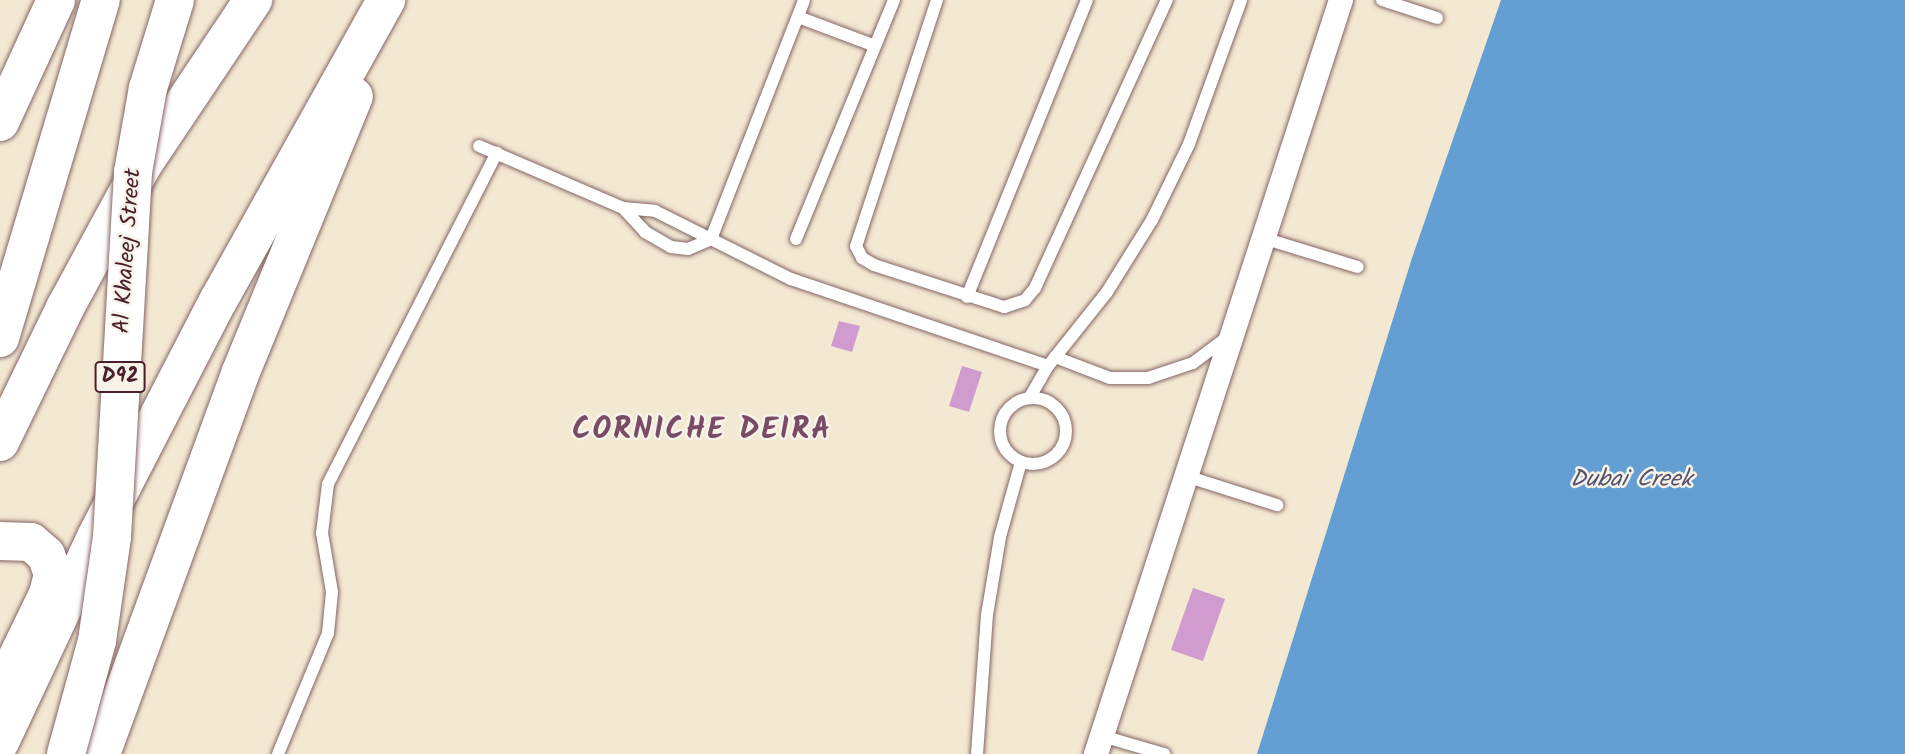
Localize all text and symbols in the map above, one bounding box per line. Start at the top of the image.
street label: Al Khaleej Street [108,168,148,334]
road number: D92 [94,360,146,394]
district label: CORNICHE DEIRA [574,412,830,448]
water label: Dubai Creek [1570,466,1692,494]

